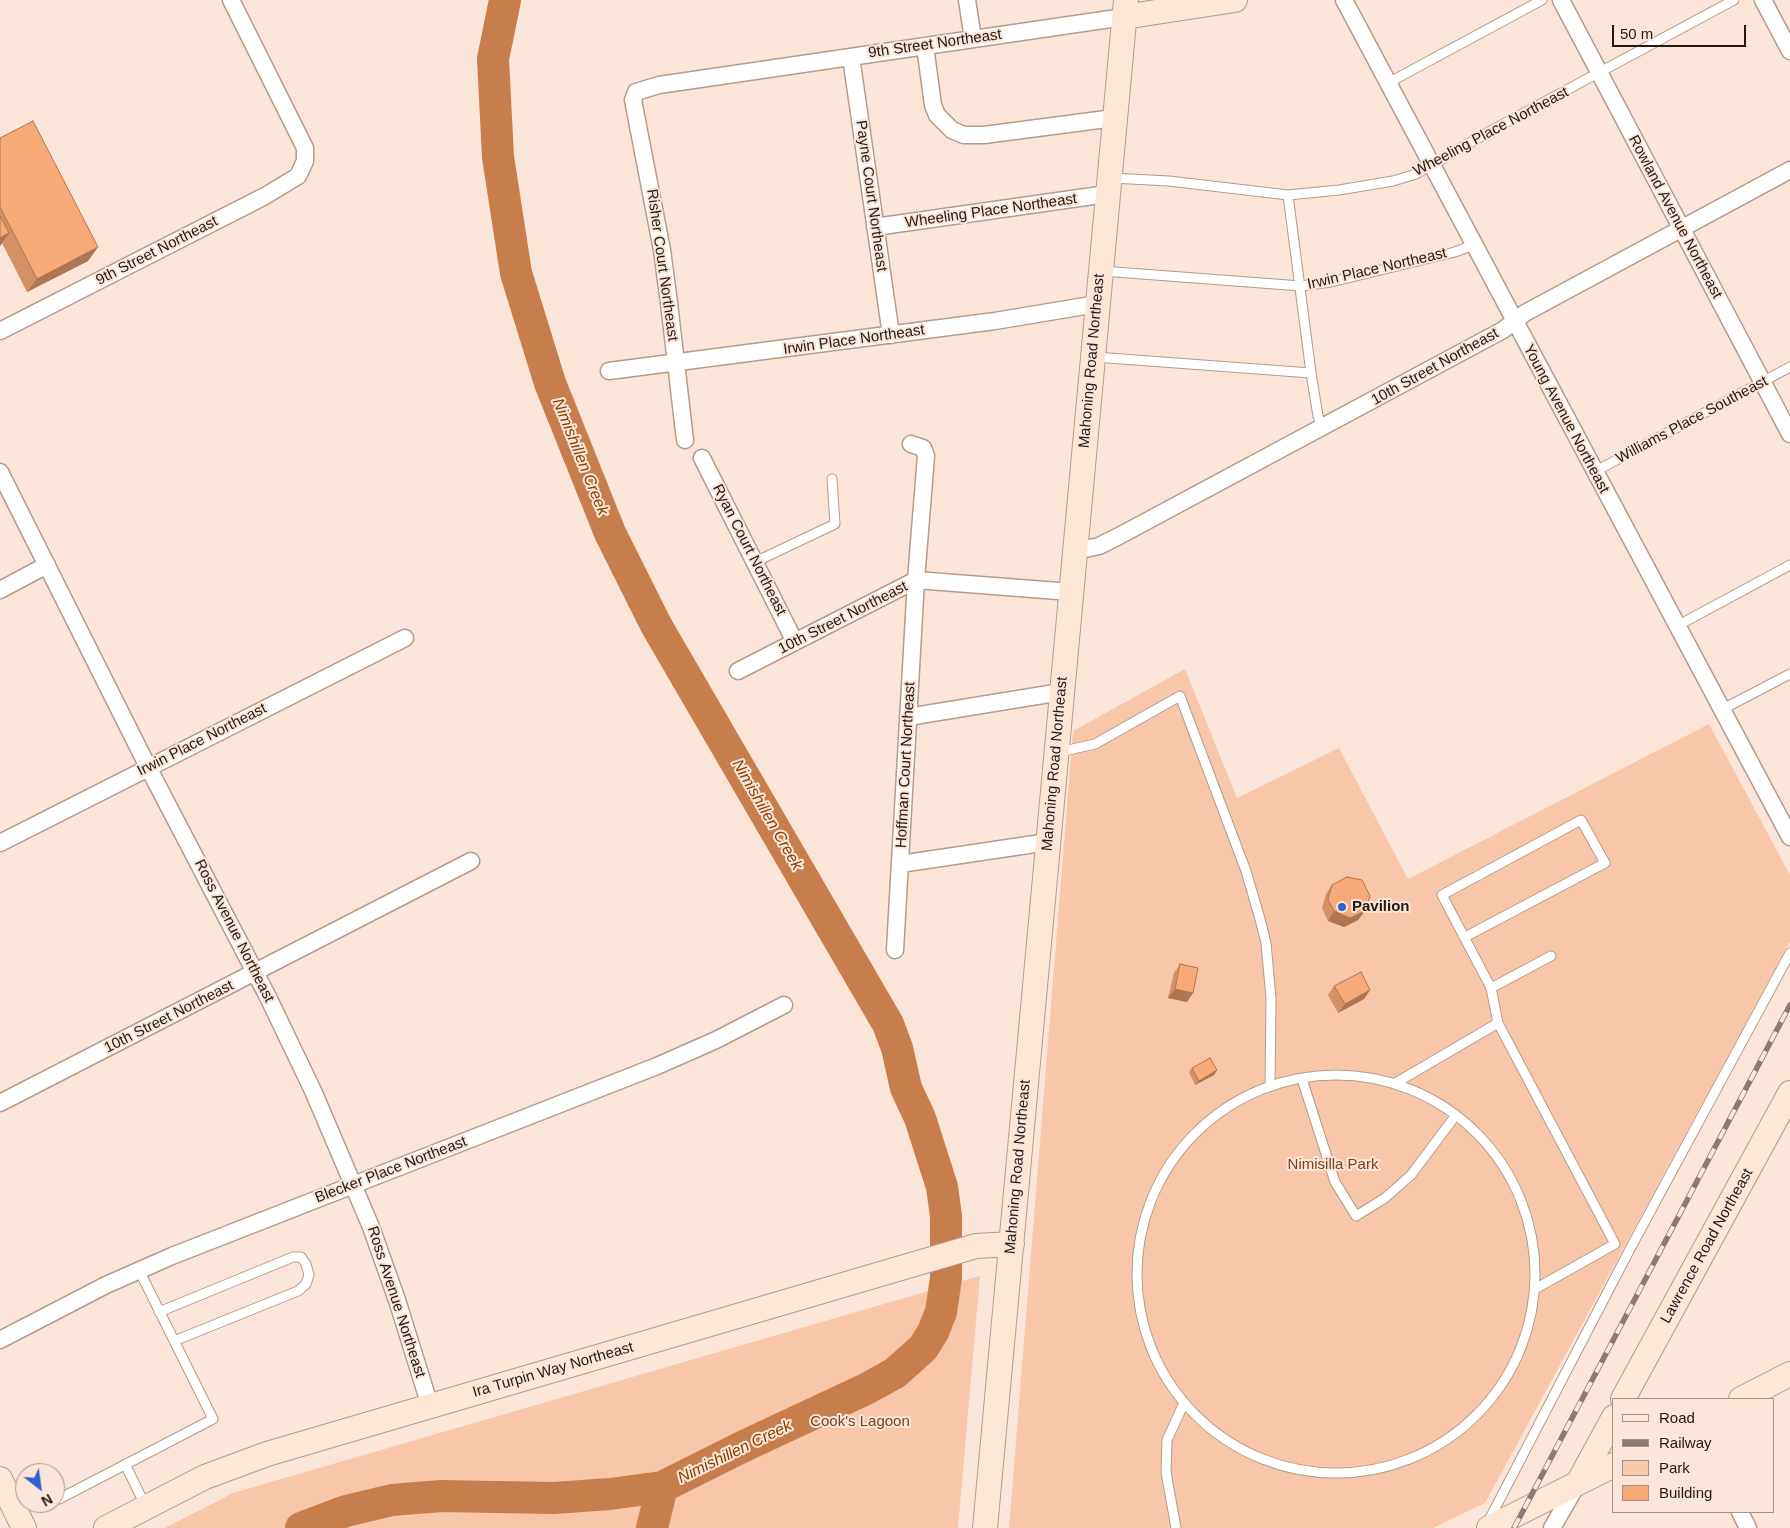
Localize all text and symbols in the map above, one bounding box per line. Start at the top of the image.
scale bar [1615,15,1749,47]
text: 50 m [1620,25,1653,42]
street label: 9th Street Northeast [867,26,1003,62]
street label: Wheeling Place Northeast [1410,83,1572,181]
street label: Payne Court Northeast [851,119,891,273]
street label: Rowland Avenue Northeast [1624,132,1726,302]
street label: Risher Court Northeast [642,188,682,342]
street label: Wheeling Place Northeast [904,190,1078,232]
street label: 9th Street Northeast [93,213,221,289]
street label: Irwin Place Northeast [1306,244,1448,294]
street label: Mahoning Road Northeast [1075,273,1109,449]
street label: Irwin Place Northeast [782,321,926,359]
street label: 10th Street Northeast [1368,325,1502,409]
street label: Young Avenue Northeast [1519,342,1613,496]
street label: Williams Place Southeast [1613,372,1771,468]
water label: Nimishillen Creek [548,396,612,518]
street label: Ryan Court Northeast [708,481,790,619]
street label: 10th Street Northeast [775,578,911,658]
street label: Mahoning Road Northeast [1038,676,1072,852]
street label: Hoffman Court Northeast [893,681,919,849]
street label: Irwin Place Northeast [134,700,270,780]
water label: Nimishillen Creek [728,756,806,874]
street label: Ross Avenue Northeast [190,856,278,1006]
place label: Pavilion [1352,898,1410,916]
marker: Pavilion [1336,901,1348,913]
street label: 10th Street Northeast [101,977,237,1057]
street label: Mahoning Road Northeast [1001,1079,1035,1255]
street label: Blecker Place Northeast [313,1133,469,1207]
park label: Nimisilla Park [1288,1156,1378,1174]
street label: Lawrence Road Northeast [1657,1165,1757,1327]
street label: Ross Avenue Northeast [363,1224,429,1380]
street label: Ira Turpin Way Northeast [471,1338,635,1402]
legend [1612,1398,1775,1513]
text: Road [1659,1409,1695,1426]
park label: Cook's Lagoon [810,1413,910,1431]
water label: Nimishillen Creek [675,1416,795,1488]
text: Railway [1659,1434,1712,1451]
text: Park [1659,1459,1690,1476]
north arrow [15,1463,65,1513]
text: Building [1659,1484,1712,1501]
text: N [39,1491,55,1510]

